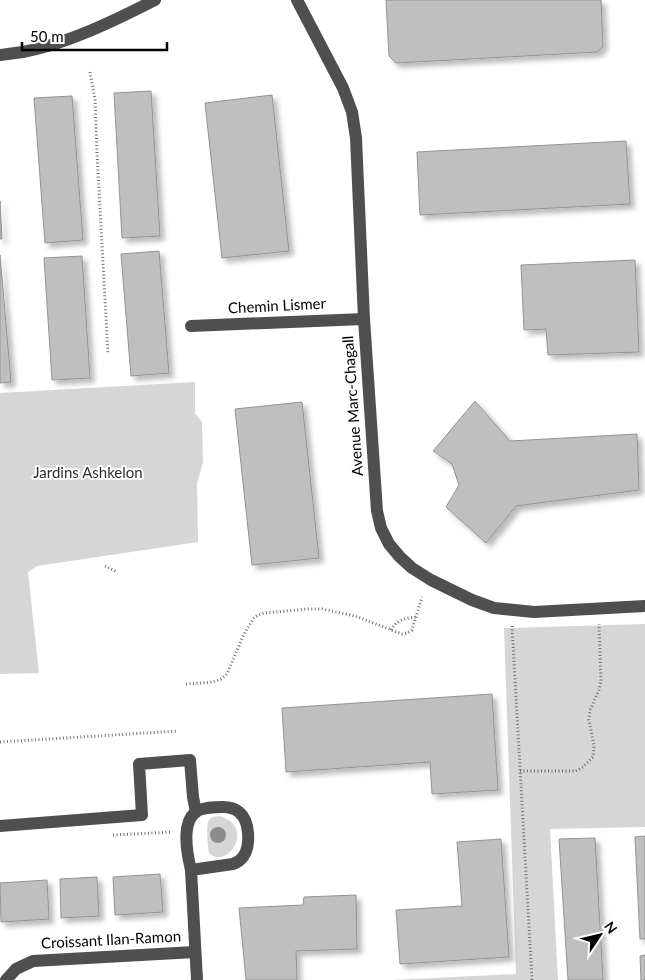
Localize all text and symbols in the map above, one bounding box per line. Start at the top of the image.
scale bar [22,20,168,52]
text: 50 m [30,27,64,45]
street label: Chemin Lismer [228,293,327,317]
street label: Avenue Marc-Chagall [338,335,366,477]
park label: Jardins Ashkelon [33,463,143,481]
north arrow [575,910,625,960]
text: N [601,918,621,937]
street label: Croissant Ilan-Ramon [41,926,181,952]

